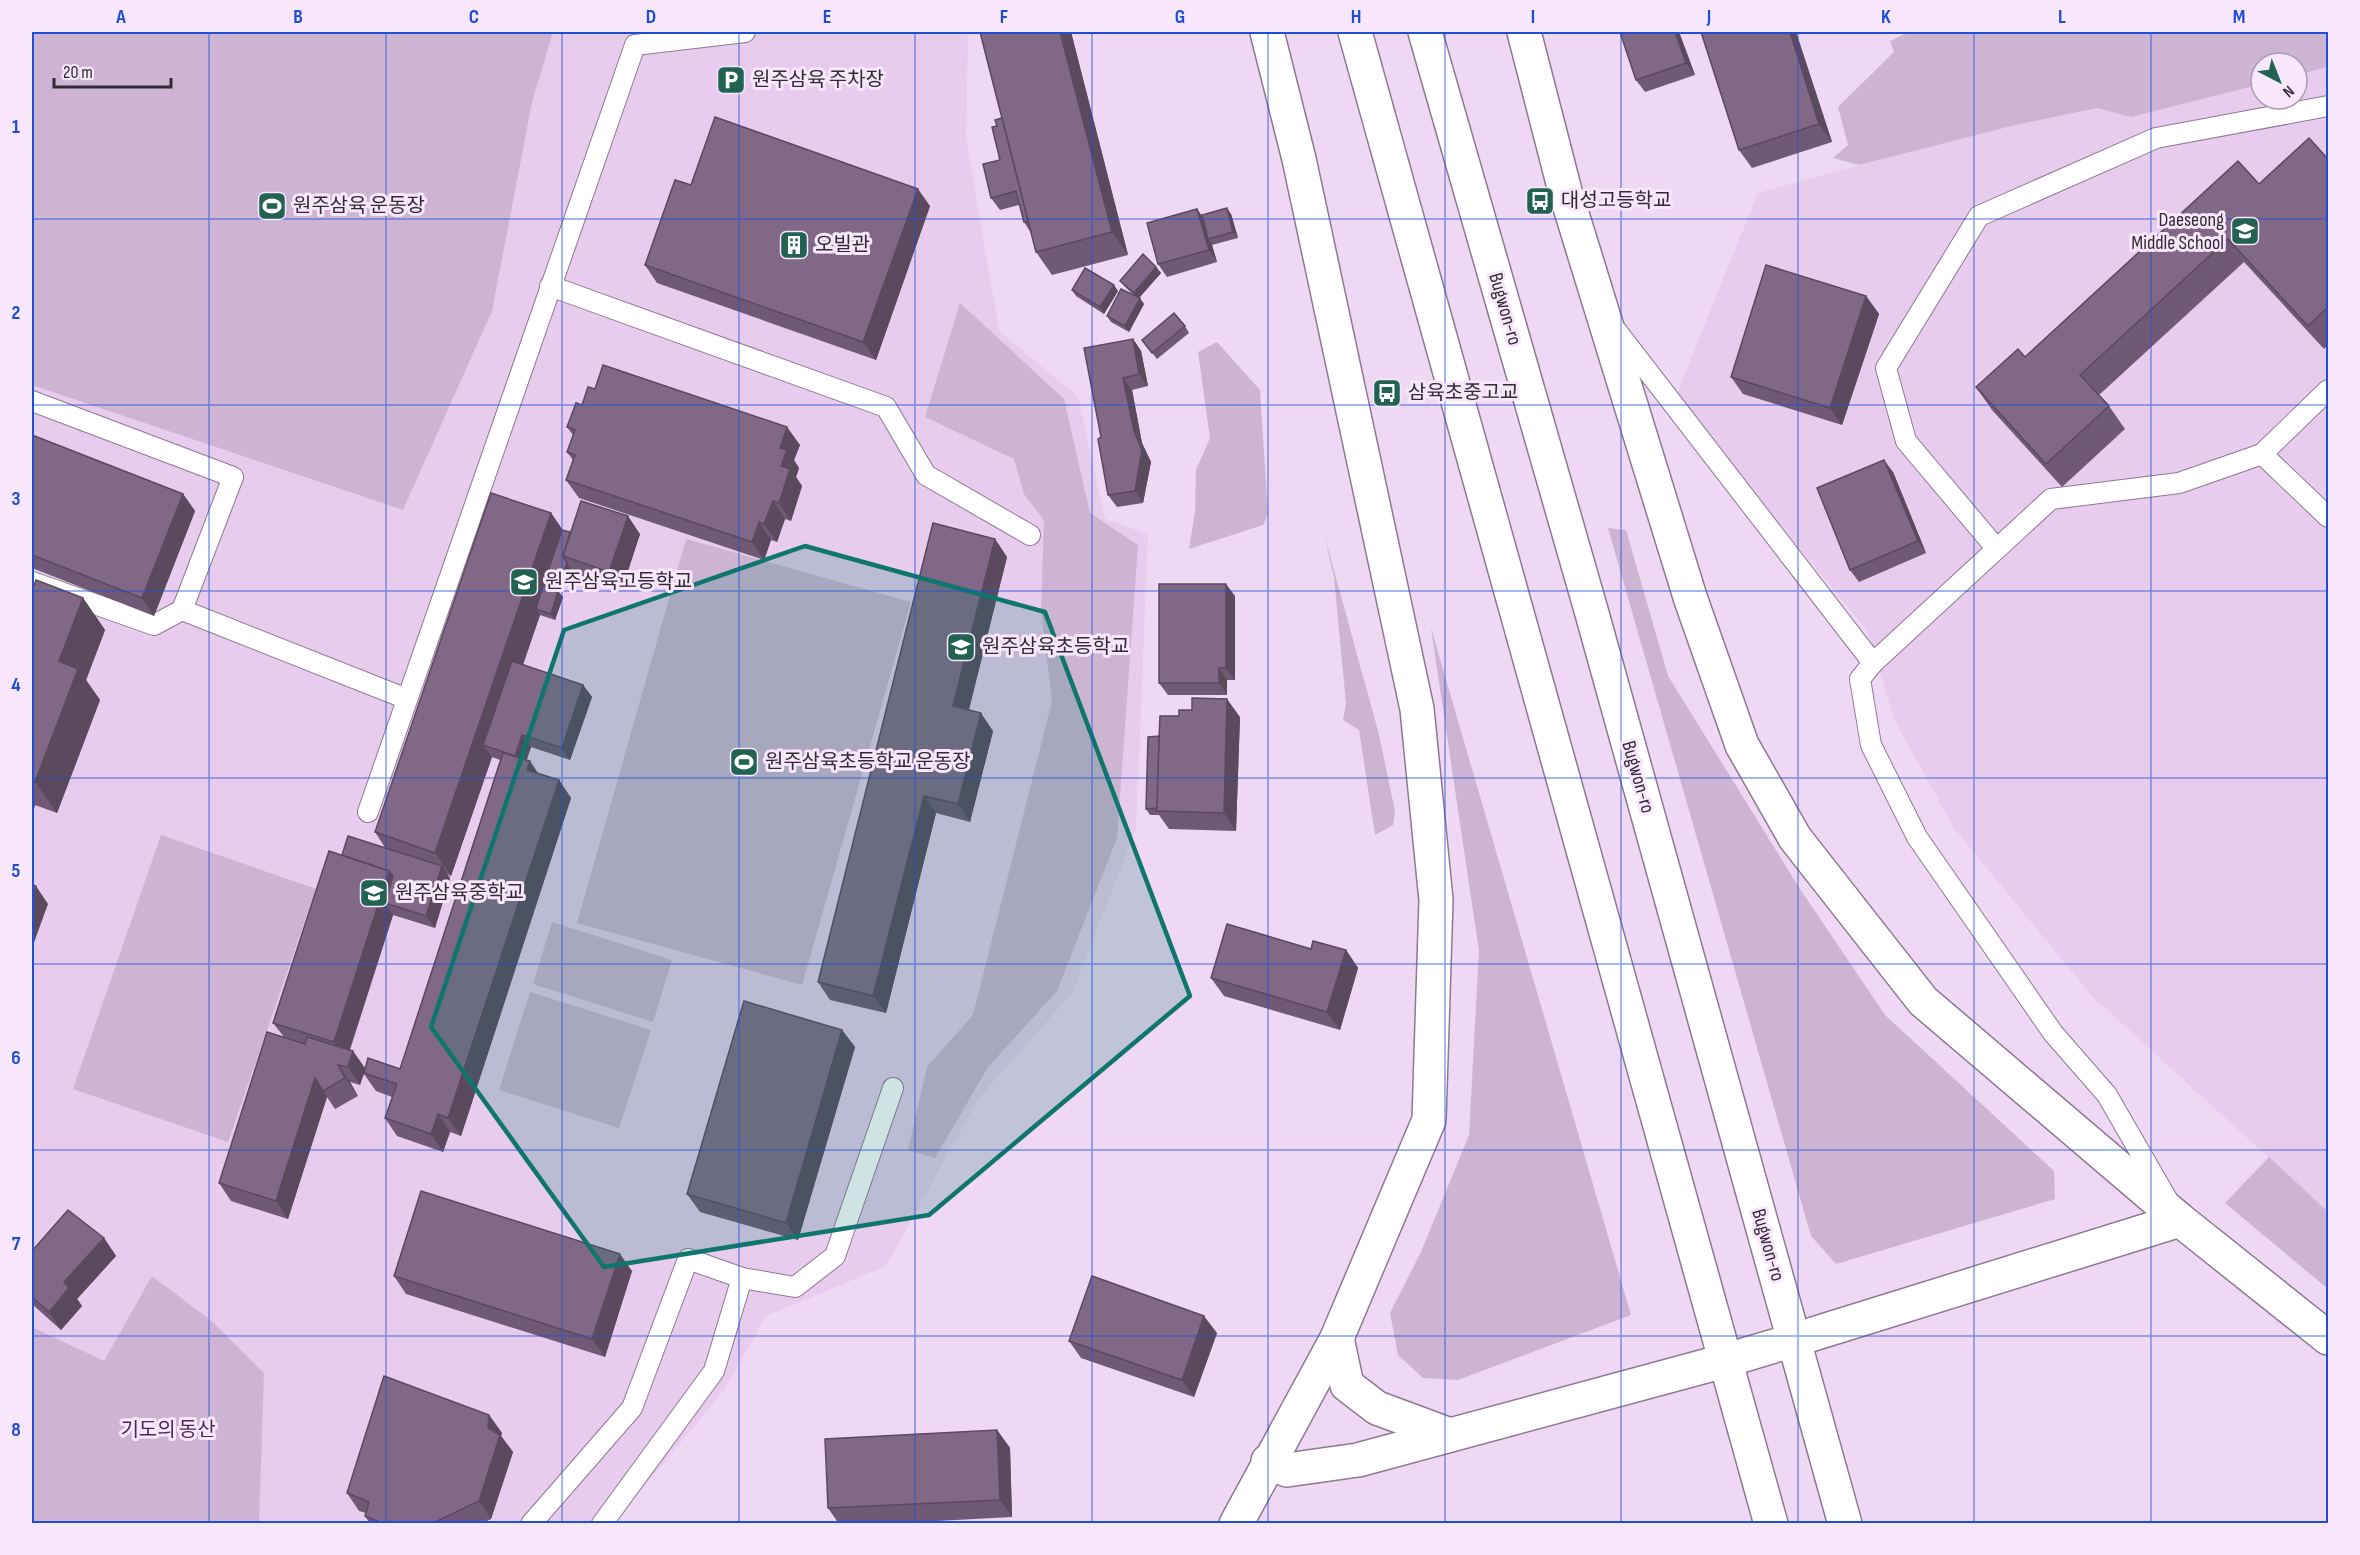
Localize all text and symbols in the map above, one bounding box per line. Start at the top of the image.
text: A [115,5,126,29]
text: B [293,5,303,29]
text: C [469,5,479,29]
text: D [646,5,656,29]
text: E [823,5,831,29]
text: F [1000,5,1008,29]
text: G [1175,5,1185,29]
text: H [1351,5,1361,29]
text: I [1531,5,1535,29]
text: J [1706,5,1711,29]
text: K [1881,5,1891,29]
text: L [2058,5,2066,29]
text: M [2233,5,2245,29]
scale bar [54,51,171,89]
north arrow [2249,51,2309,111]
text: 20 m [63,62,93,83]
parking icon: 원주삼육 주차장 [715,64,747,96]
place label: 원주삼육 주차장 [752,68,884,92]
text: N [2279,81,2298,101]
text: 1 [12,115,20,139]
bus stop icon: 대성고등학교 [1524,185,1556,217]
place label: 대성고등학교 [1561,189,1671,213]
sports icon: 원주삼육 운동장 [256,190,288,222]
place label: 원주삼육 운동장 [293,194,425,218]
place label: Daeseong Middle School [2131,208,2224,255]
school or university icon: Daeseong Middle School [2229,215,2261,247]
building icon: 오빌관 [778,229,810,261]
place label: 오빌관 [815,233,870,257]
street label: Bugwon-ro [1483,270,1527,348]
text: 2 [12,301,20,325]
bus stop icon: 삼육초중고교 [1371,377,1403,409]
place label: 삼육초중고교 [1408,381,1518,405]
text: 3 [12,487,21,511]
school or university icon: 원주삼육고등학교 [508,566,540,598]
place label: 원주삼육고등학교 [545,570,692,594]
school or university icon: 원주삼육초등학교 [945,631,977,663]
place label: 원주삼육초등학교 [982,635,1129,659]
text: 4 [11,673,21,697]
street label: Bugwon-ro [1616,738,1660,816]
sports icon: 원주삼육초등학교 운동장 [728,746,760,778]
place label: 원주삼육초등학교 운동장 [765,750,971,774]
text: 5 [12,859,21,883]
school or university icon: 원주삼육중학교 [358,877,390,909]
place label: 원주삼육중학교 [395,881,524,905]
text: 6 [11,1046,21,1070]
street label: Bugwon-ro [1746,1206,1790,1284]
text: 7 [12,1232,21,1256]
text: 8 [11,1418,21,1442]
park label: 기도의 동산 [120,1418,216,1442]

